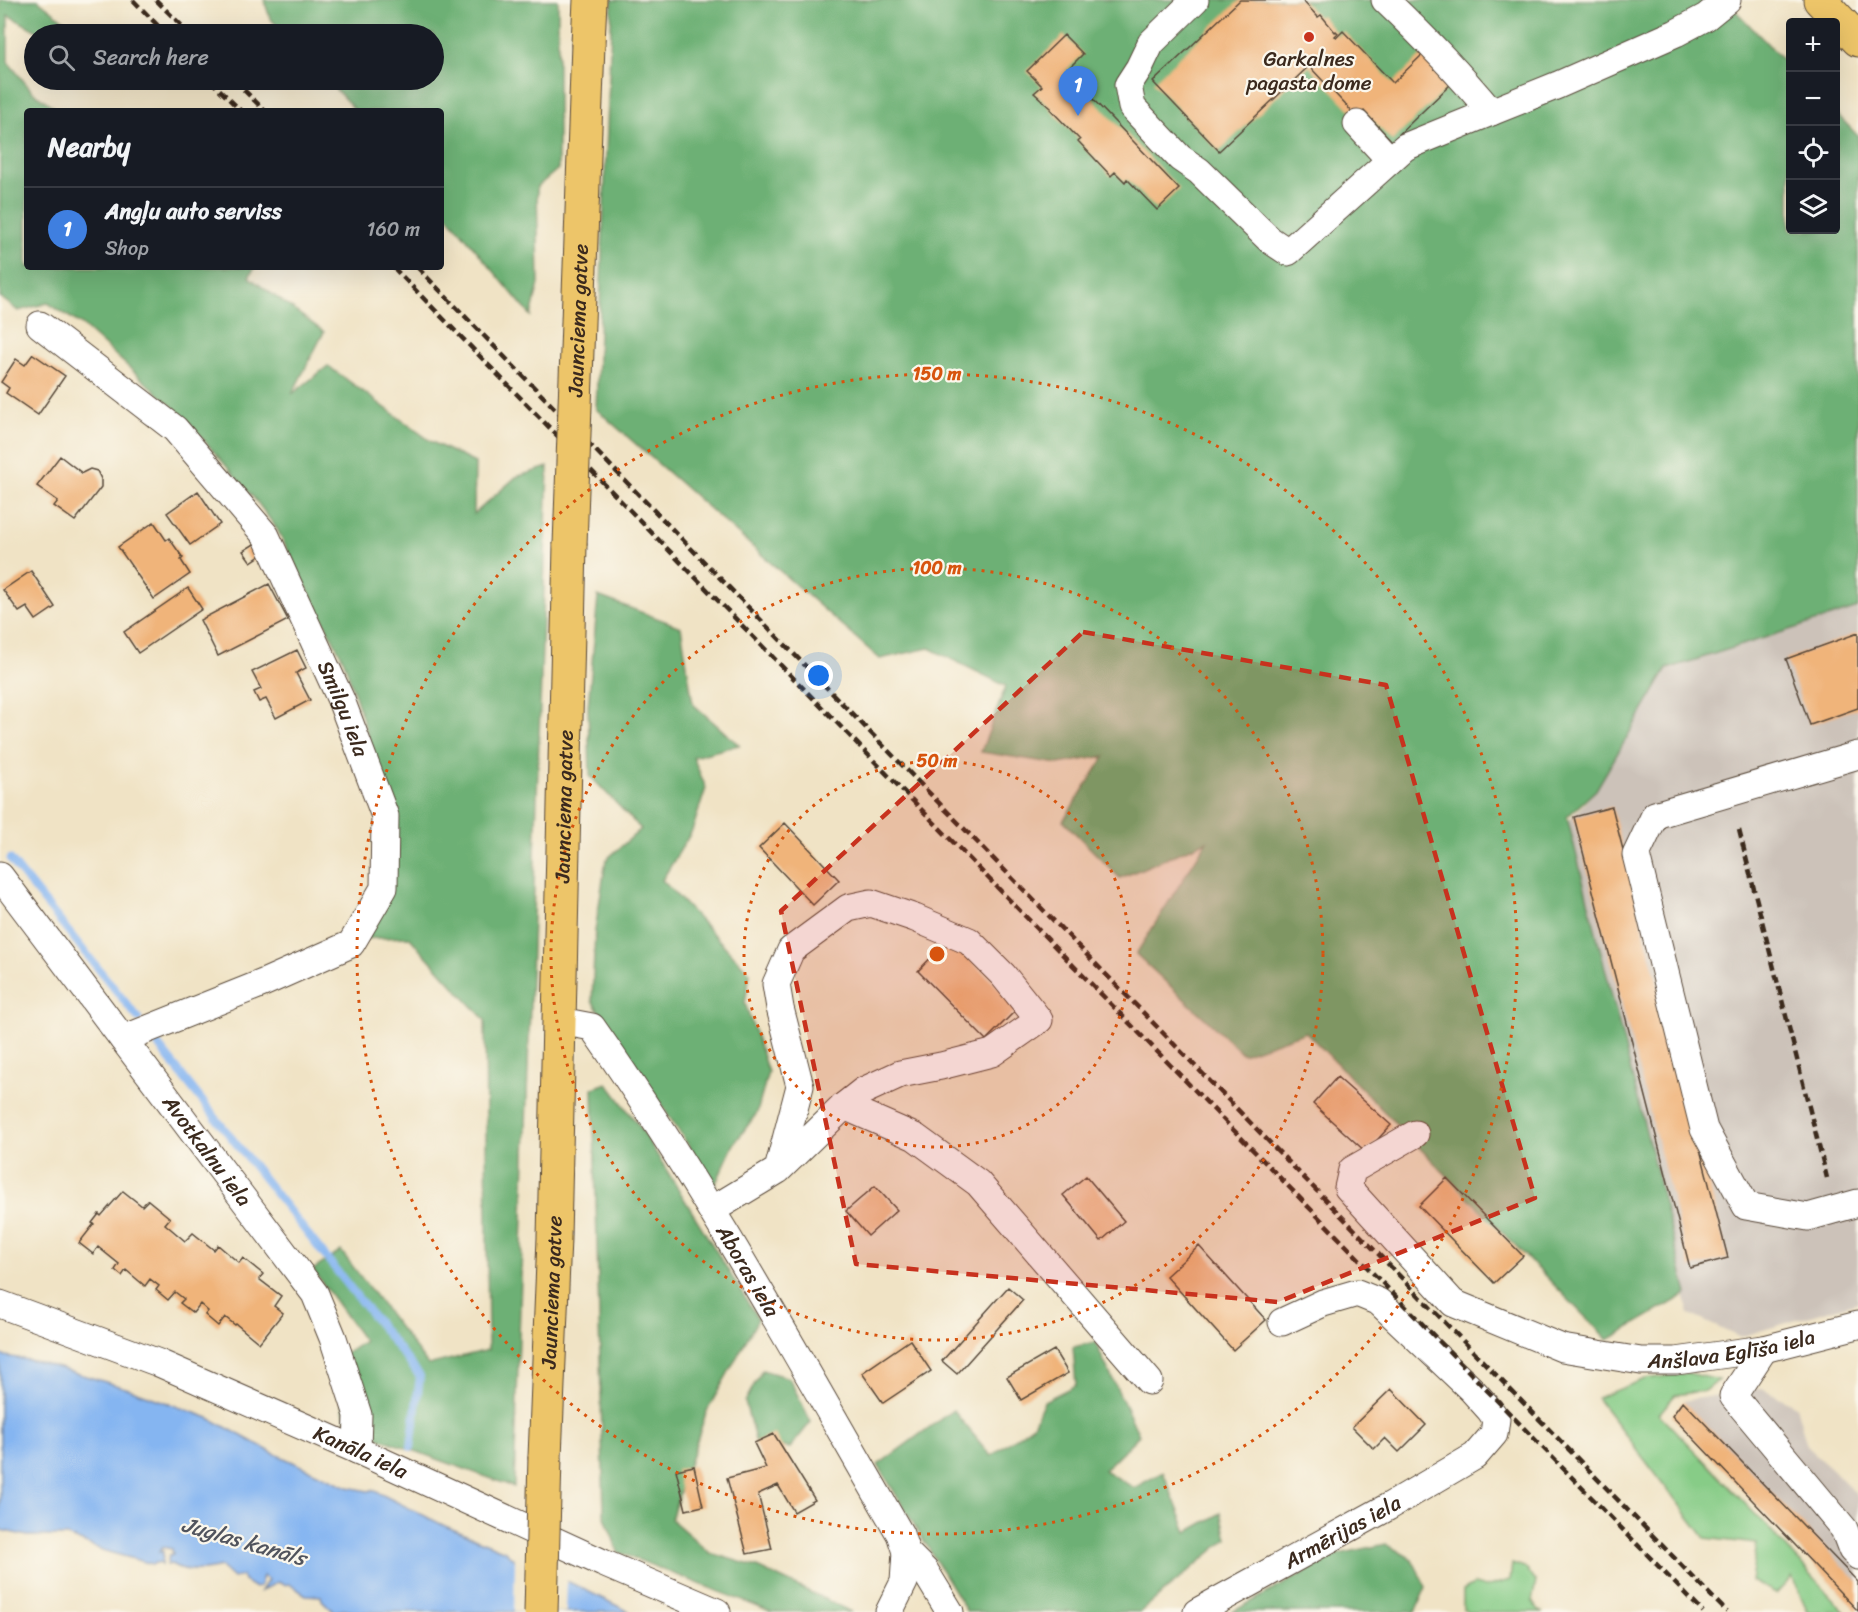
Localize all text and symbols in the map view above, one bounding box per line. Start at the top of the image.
map controls [1786,18,1840,234]
button: + [1786,18,1840,72]
search box [24,24,444,90]
marker: Garkalnes pagasta dome [1302,30,1316,44]
text: Search here [93,38,209,77]
place label: Garkalnes pagasta dome [1245,40,1372,102]
icon: search [45,41,78,74]
pin: 1 [1058,66,1098,116]
button: − [1786,72,1840,126]
text: Nearby [48,124,130,170]
button: locate [1786,126,1840,180]
button: layers [1786,180,1840,234]
text: Angļu auto serviss [105,192,282,231]
text: 1 [63,212,72,247]
text: 160 m [367,212,420,247]
text: Shop [105,231,149,266]
street label: Jaunciema gatve [556,243,600,398]
text: 150 m [913,358,961,390]
text: 100 m [913,552,962,584]
street label: Smilgu iela [306,654,380,763]
your location [804,661,833,690]
street label: Jaunciema gatve [543,729,585,884]
text: 50 m [917,745,958,777]
centre of rings [927,944,947,964]
street label: Avotkalnu iela [151,1086,262,1215]
street label: Jaunciema gatve [530,1215,574,1370]
street label: Aboras iela [705,1216,790,1325]
street label: Anšlava Eglīša iela [1647,1318,1820,1380]
street label: Kanāla iela [307,1414,415,1490]
street label: Armērijas iela [1276,1484,1409,1580]
water label: Juglas kanāls [177,1505,313,1578]

